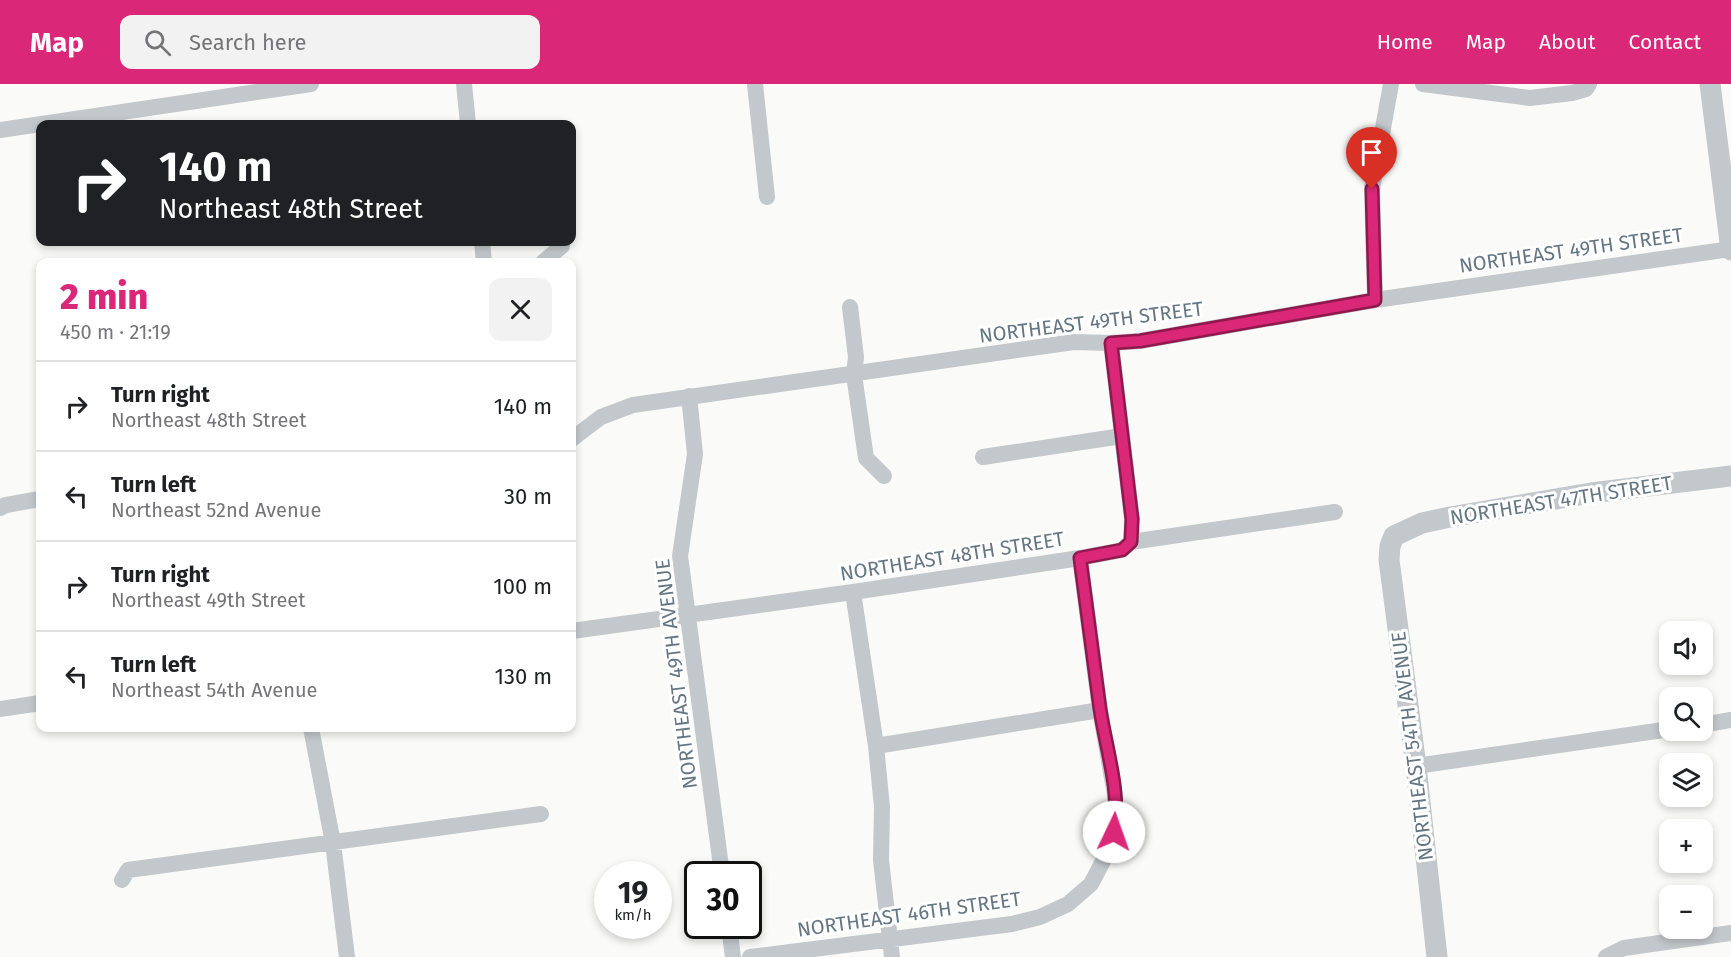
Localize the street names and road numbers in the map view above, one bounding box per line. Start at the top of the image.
street label: NORTHEAST 49TH STREET [1458,222,1685,278]
street label: NORTHEAST 49TH STREET [978,296,1205,348]
street label: NORTHEAST 47TH STREET [1448,470,1674,529]
street label: NORTHEAST 48TH STREET [838,526,1066,586]
street label: NORTHEAST 49TH AVENUE [650,558,702,790]
street label: NORTHEAST 54TH AVENUE [1386,630,1438,862]
street label: NORTHEAST 46TH STREET [796,886,1023,942]

